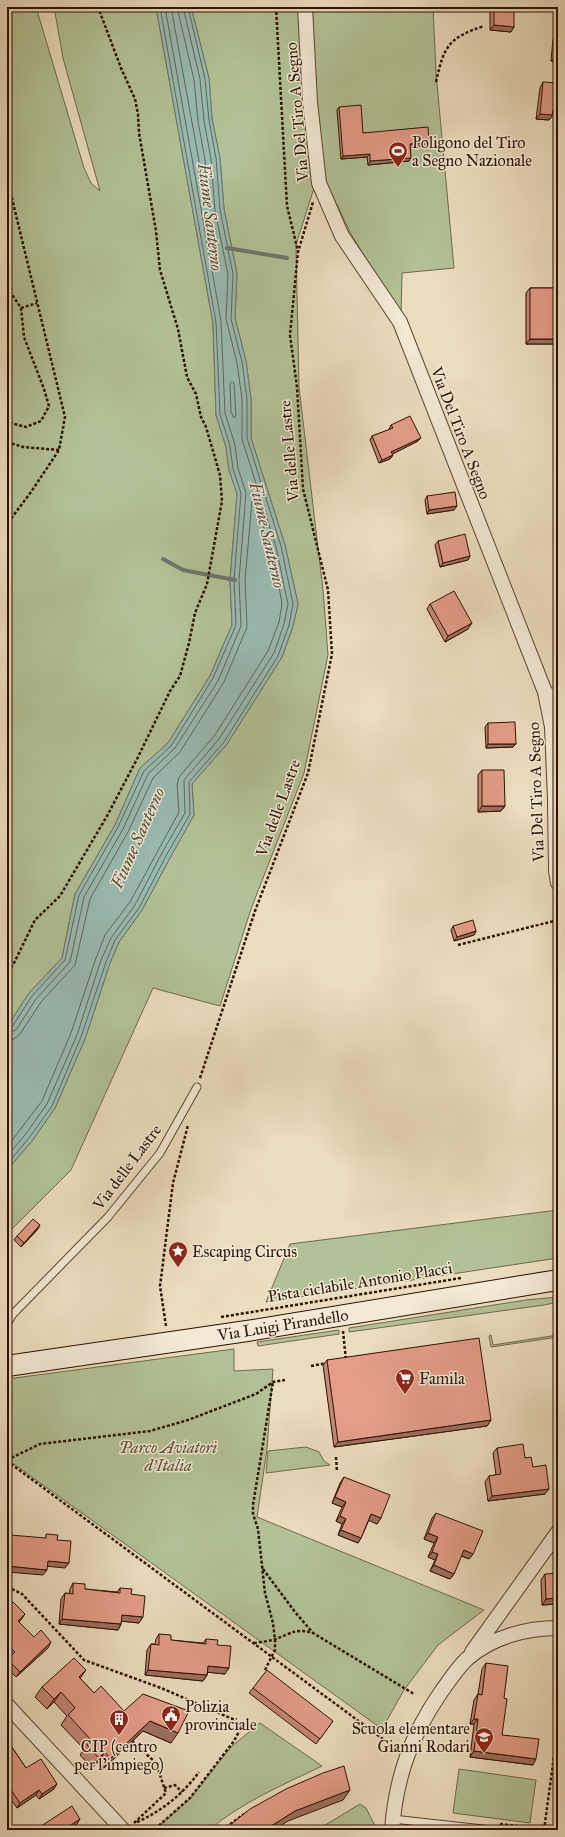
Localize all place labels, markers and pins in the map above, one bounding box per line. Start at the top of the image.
place label: Poligono del Tiro a Segno Nazionale [412,133,532,171]
sports icon: Poligono del Tiro a Segno Nazionale [387,140,409,168]
place icon: Escaping Circus [167,1240,189,1268]
place label: Escaping Circus [192,1242,297,1262]
supermarket icon: Famila [394,1367,416,1395]
place label: Famila [419,1369,465,1388]
place label: Polizia provinciale [184,1697,257,1734]
public building icon: Polizia provinciale [160,1704,182,1732]
building icon: CIP (centro per l'impiego) [108,1708,130,1736]
place label: Scuola elementare Gianni Rodari [352,1719,471,1756]
school or university icon: Scuola elementare Gianni Rodari [473,1726,495,1754]
place label: CIP (centro per l'impiego) [73,1737,164,1775]

